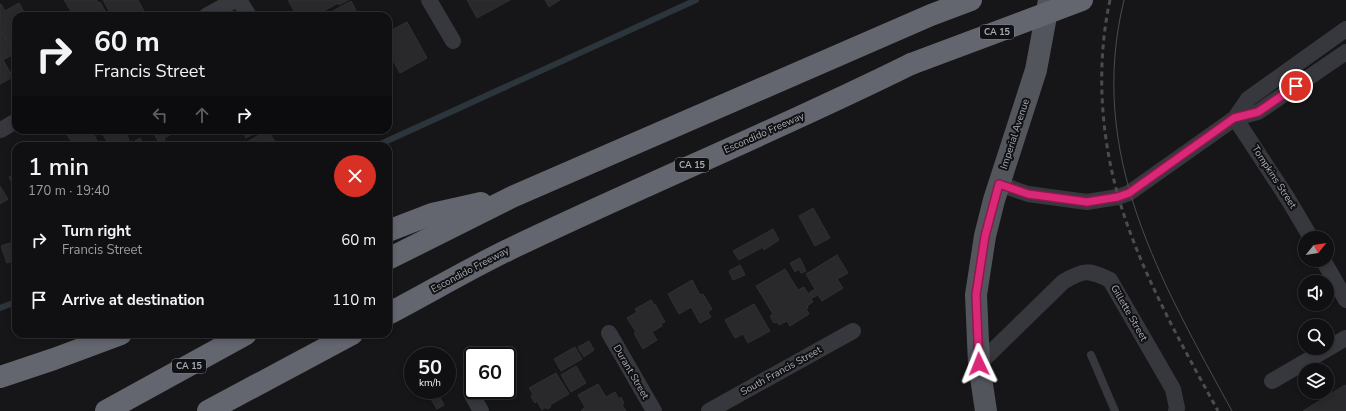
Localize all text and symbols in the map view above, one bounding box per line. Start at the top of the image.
text: 60 m [94,23,160,61]
road number: CA 15 [980,25,1014,39]
icon: right [28,28,80,80]
text: Francis Street [94,59,205,83]
pin [1279,69,1313,103]
icon: arrive [1285,75,1307,97]
street label: Imperial Avenue [997,97,1033,171]
icon: left [149,104,171,126]
icon: ahead [191,104,213,126]
icon: right [233,104,255,126]
street label: Escondido Freeway [722,109,807,157]
street label: Tompkins Street [1248,143,1300,212]
text: 1 min [28,151,89,183]
button: close [334,155,376,197]
road number: CA 15 [675,158,709,172]
text: 170 m · 19:40 [28,182,110,200]
text: Turn right [62,221,131,241]
icon: right [28,229,50,251]
text: 60 m [341,230,376,250]
north arrow [1298,231,1334,267]
map controls [1298,231,1334,399]
text: Francis Street [62,241,142,259]
street label: Escondido Freeway [428,243,512,297]
button: sound [1298,275,1334,311]
street label: Gillette Street [1107,282,1151,344]
icon: arrive [28,289,50,311]
text: Arrive at destination [62,290,205,310]
text: 110 m [332,290,376,310]
button: search [1298,319,1334,355]
street label: Durant Street [610,342,653,402]
street label: South Francis Street [738,343,824,399]
position arrow [958,343,1000,385]
speed limit sign: 60 [464,347,516,399]
text: 50 [418,354,442,381]
road number: CA 15 [172,359,206,373]
button: layers [1298,363,1334,399]
text: km/h [419,376,441,390]

